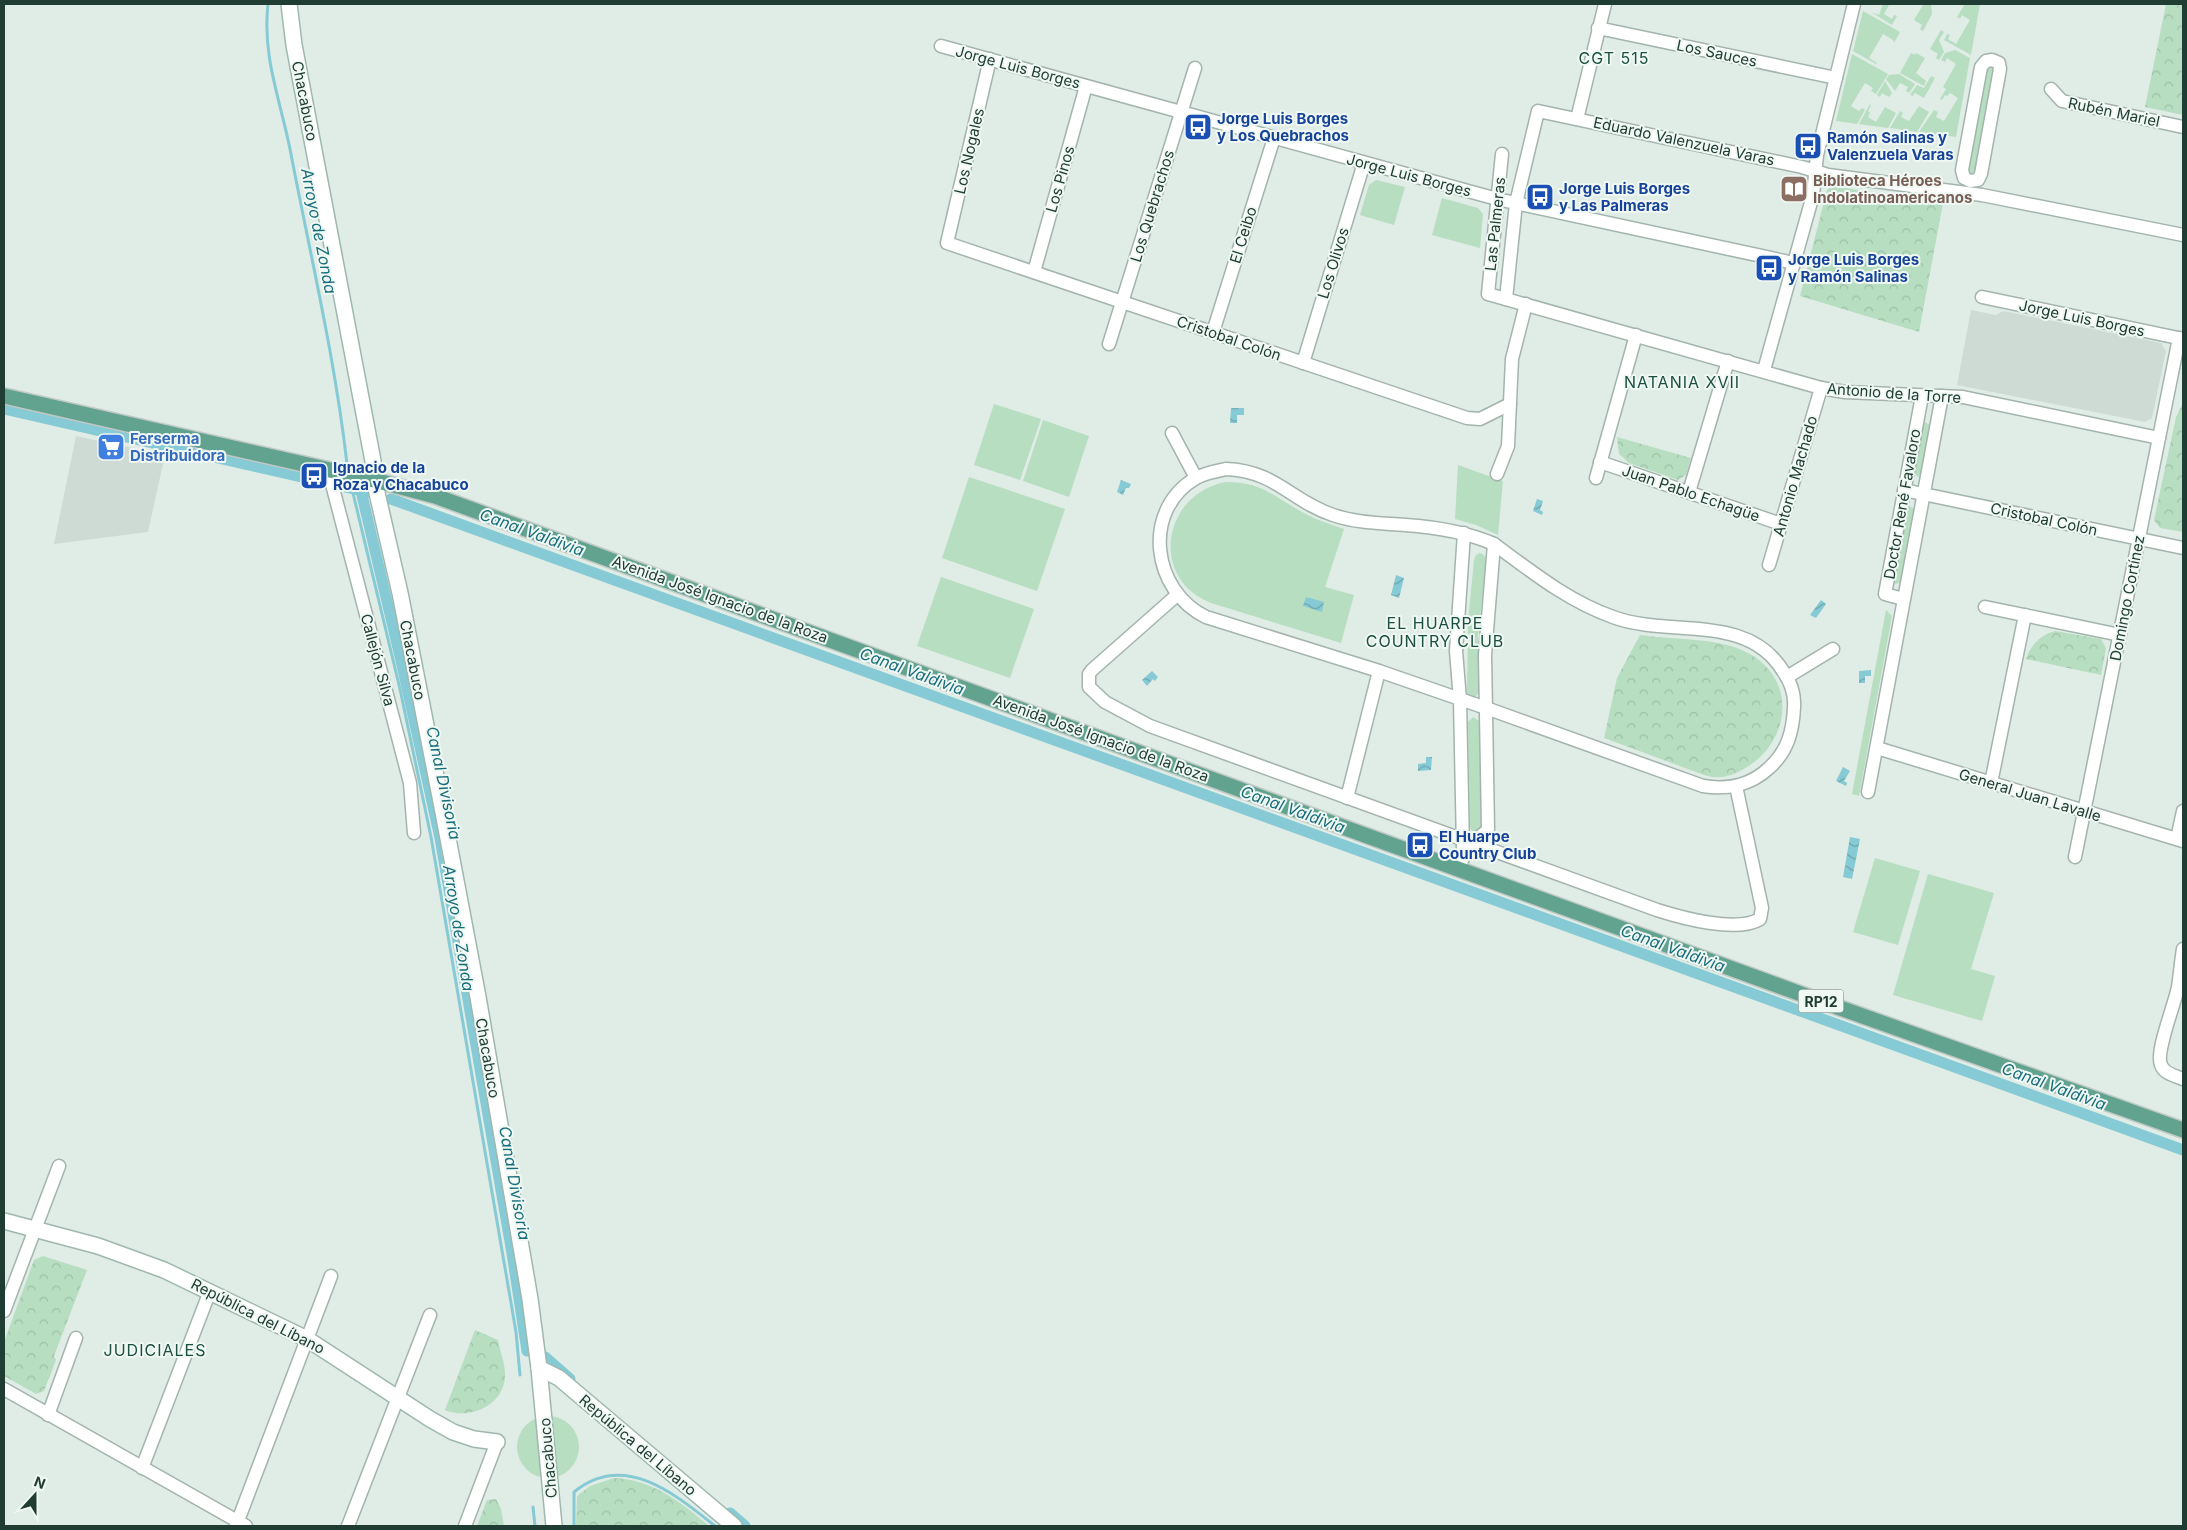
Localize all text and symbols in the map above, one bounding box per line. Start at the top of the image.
street label: Los Sauces [1675,35,1759,71]
street label: Jorge Luis Borges [954,41,1083,93]
district label: CGT 515 [1579,48,1649,68]
street label: Chacabuco [288,59,322,143]
street label: Rubén Mariel [2066,93,2162,131]
street label: Los Nogales [950,106,988,196]
place label: Jorge Luis Borges y Los Quebrachos [1217,109,1349,145]
bus stop icon: Jorge Luis Borges y Los Quebrachos [1183,112,1213,142]
street label: Eduardo Valenzuela Varas [1592,113,1776,170]
place label: Ramón Salinas y Valenzuela Varas [1827,128,1954,164]
bus stop icon: Ramón Salinas y Valenzuela Varas [1793,131,1823,161]
street label: Los Pinos [1041,143,1079,215]
street label: Los Quebrachos [1126,148,1178,264]
street label: Jorge Luis Borges [1345,149,1474,201]
water label: Arroyo de Zonda [297,166,341,296]
place label: Biblioteca Héroes Indolatinoamericanos [1813,171,1972,207]
library icon: Biblioteca Héroes Indolatinoamericanos [1779,174,1809,204]
street label: Las Palmeras [1481,176,1509,272]
place label: Jorge Luis Borges y Las Palmeras [1559,179,1690,215]
bus stop icon: Jorge Luis Borges y Las Palmeras [1525,182,1555,212]
street label: El Ceibo [1225,204,1261,266]
street label: Los Olivos [1313,225,1353,301]
place label: Jorge Luis Borges y Ramón Salinas [1788,250,1919,286]
bus stop icon: Jorge Luis Borges y Ramón Salinas [1754,253,1784,283]
street label: Jorge Luis Borges [2017,295,2147,341]
street label: Cristobal Colón [1174,311,1284,365]
district label: NATANIA XVII [1624,372,1740,392]
street label: Antonio de la Torre [1826,379,1962,407]
street label: Antonio Machado [1769,413,1821,539]
street label: Doctor René Favaloro [1879,427,1925,581]
place label: Ferserma Distribuidora [130,429,225,465]
supermarket icon: Ferserma Distribuidora [96,432,126,462]
place label: Ignacio de la Roza y Chacabuco [333,458,469,494]
street label: Juan Pablo Echagüe [1620,460,1762,526]
bus stop icon: Ignacio de la Roza y Chacabuco [299,461,329,491]
street label: Cristobal Colón [1989,498,2099,540]
water label: Canal Valdivia [477,504,587,560]
street label: Domingo Cortínez [2105,533,2149,663]
street label: Avenida José Ignacio de la Roza [610,551,830,647]
street label: Callejón Silva [357,612,399,708]
district label: EL HUARPE COUNTRY CLUB [1366,613,1504,651]
street label: Chacabuco [396,618,430,702]
water label: Canal Valdivia [857,643,967,699]
street label: Avenida José Ignacio de la Roza [991,690,1211,786]
water label: Canal Divisoria [422,724,466,842]
street label: General Juan Lavalle [1957,764,2103,826]
water label: Canal Valdivia [1238,781,1348,837]
place label: El Huarpe Country Club [1439,827,1536,863]
bus stop icon: El Huarpe Country Club [1405,830,1435,860]
water label: Arroyo de Zonda [439,863,479,993]
water label: Canal Valdivia [1618,920,1728,976]
road number: RP12 [1798,989,1844,1012]
street label: Chacabuco [472,1016,504,1100]
water label: Canal Valdivia [1999,1058,2109,1114]
water label: Canal Divisoria [495,1124,535,1242]
street label: República del Líbano [188,1274,328,1358]
district label: JUDICIALES [104,1340,206,1360]
street label: República del Líbano [575,1390,701,1500]
street label: Chacabuco [535,1417,561,1499]
north arrow [10,1470,60,1520]
text: N [32,1473,48,1492]

